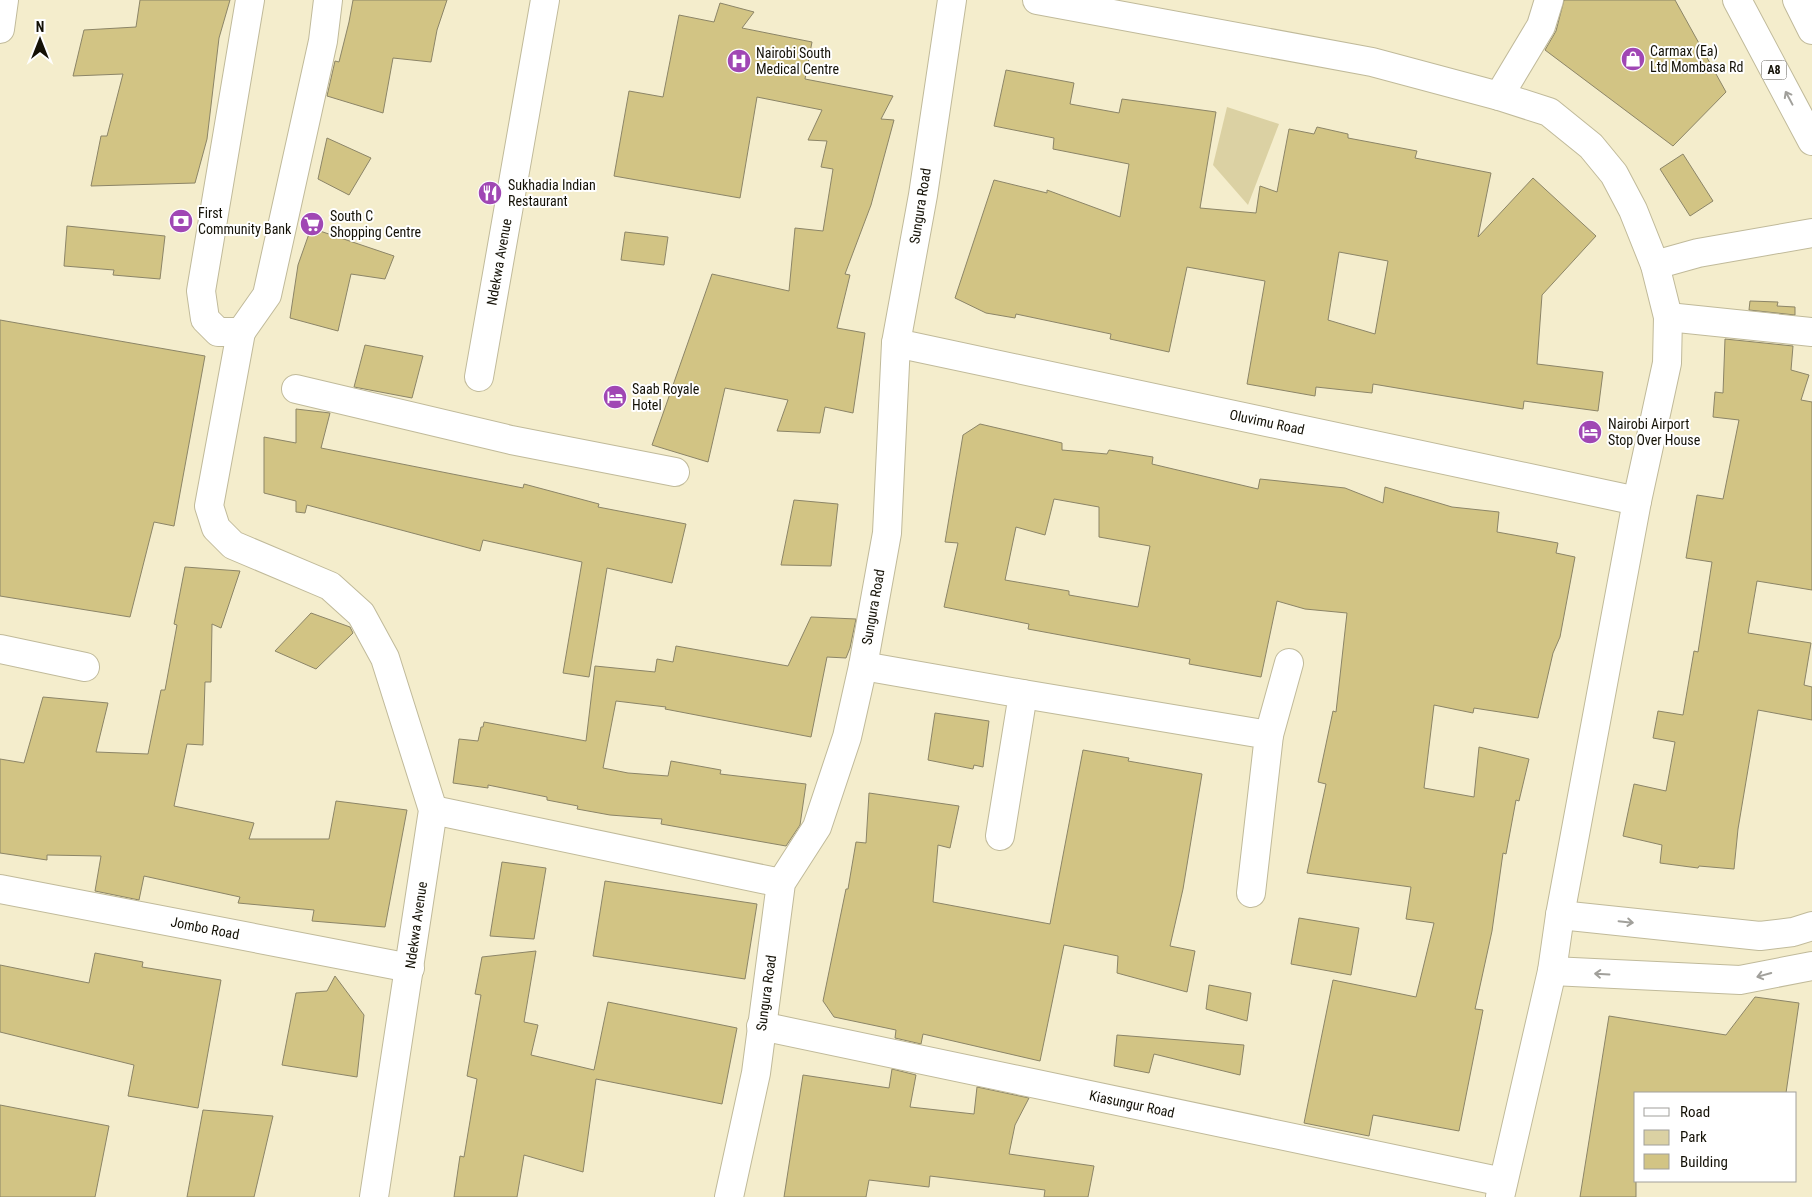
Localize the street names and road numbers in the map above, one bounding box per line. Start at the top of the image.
road number: A8 [1762,60,1786,80]
street label: Sungura Road [906,167,934,245]
street label: Ndekwa Avenue [483,217,515,307]
street label: Oluvimu Road [1228,406,1306,438]
street label: Sungura Road [858,568,888,646]
street label: Ndekwa Avenue [402,880,430,970]
street label: Jombo Road [169,914,241,942]
street label: Sungura Road [753,954,779,1032]
street label: Kiasungur Road [1088,1087,1176,1121]

